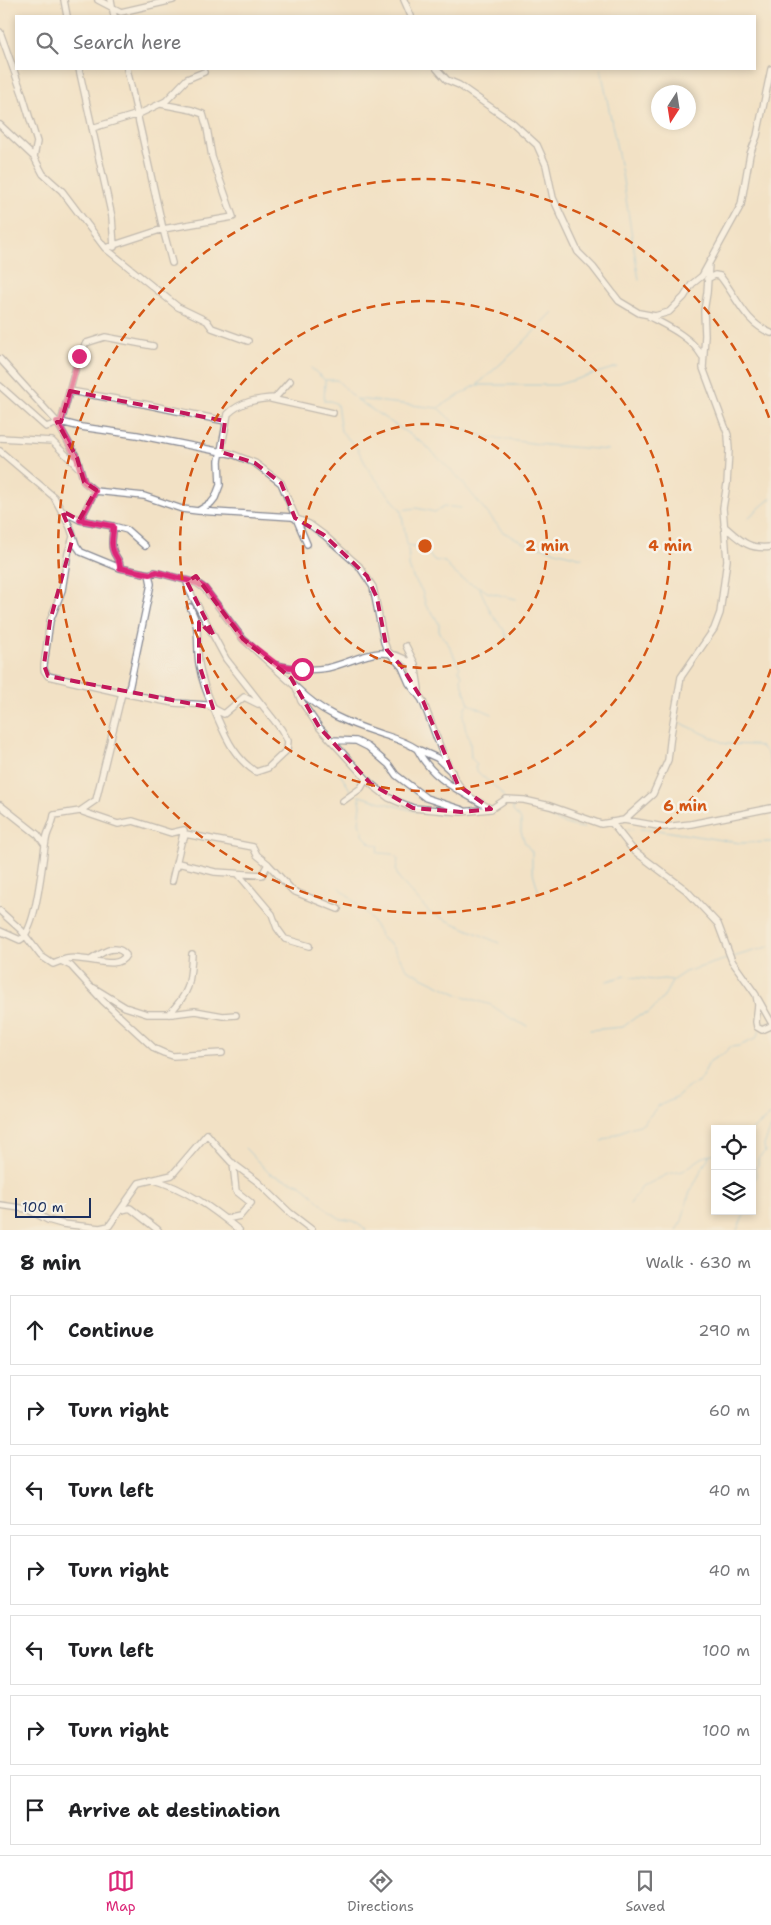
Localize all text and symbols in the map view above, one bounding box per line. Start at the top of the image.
search box [15,15,756,70]
icon: search [33,29,61,57]
text: Search here [73,30,182,55]
north arrow [651,85,696,130]
route end [68,345,91,368]
text: 2 min [525,536,569,556]
text: 4 min [648,536,692,556]
centre of rings [416,537,434,555]
route start [291,658,314,681]
text: 6 min [663,796,707,816]
map controls [711,1125,756,1215]
button: locate [711,1125,756,1170]
button: layers [711,1170,756,1215]
scale bar [15,1195,91,1218]
text: 100 m [22,1198,64,1216]
text: 8 min [20,1249,81,1277]
text: Walk · 630 m [645,1252,751,1273]
icon: ahead [21,1316,49,1344]
text: Continue [68,1318,154,1343]
text: 290 m [698,1320,750,1341]
icon: right [21,1396,49,1424]
text: Turn right [68,1398,169,1423]
text: 60 m [709,1400,750,1421]
icon: left [21,1476,49,1504]
text: Turn left [68,1478,154,1503]
text: 40 m [708,1480,750,1501]
icon: right [21,1556,49,1584]
text: Turn right [68,1558,169,1583]
text: 40 m [708,1560,750,1581]
icon: left [21,1636,49,1664]
text: Turn left [68,1638,154,1663]
text: 100 m [702,1640,750,1661]
icon: right [21,1716,49,1744]
text: Turn right [68,1718,169,1743]
text: 100 m [702,1720,750,1741]
icon: arrive [21,1796,49,1824]
text: Arrive at destination [68,1798,280,1823]
tab: Map [106,1867,136,1915]
tab: Directions [347,1867,414,1915]
tab: Saved [626,1867,665,1915]

